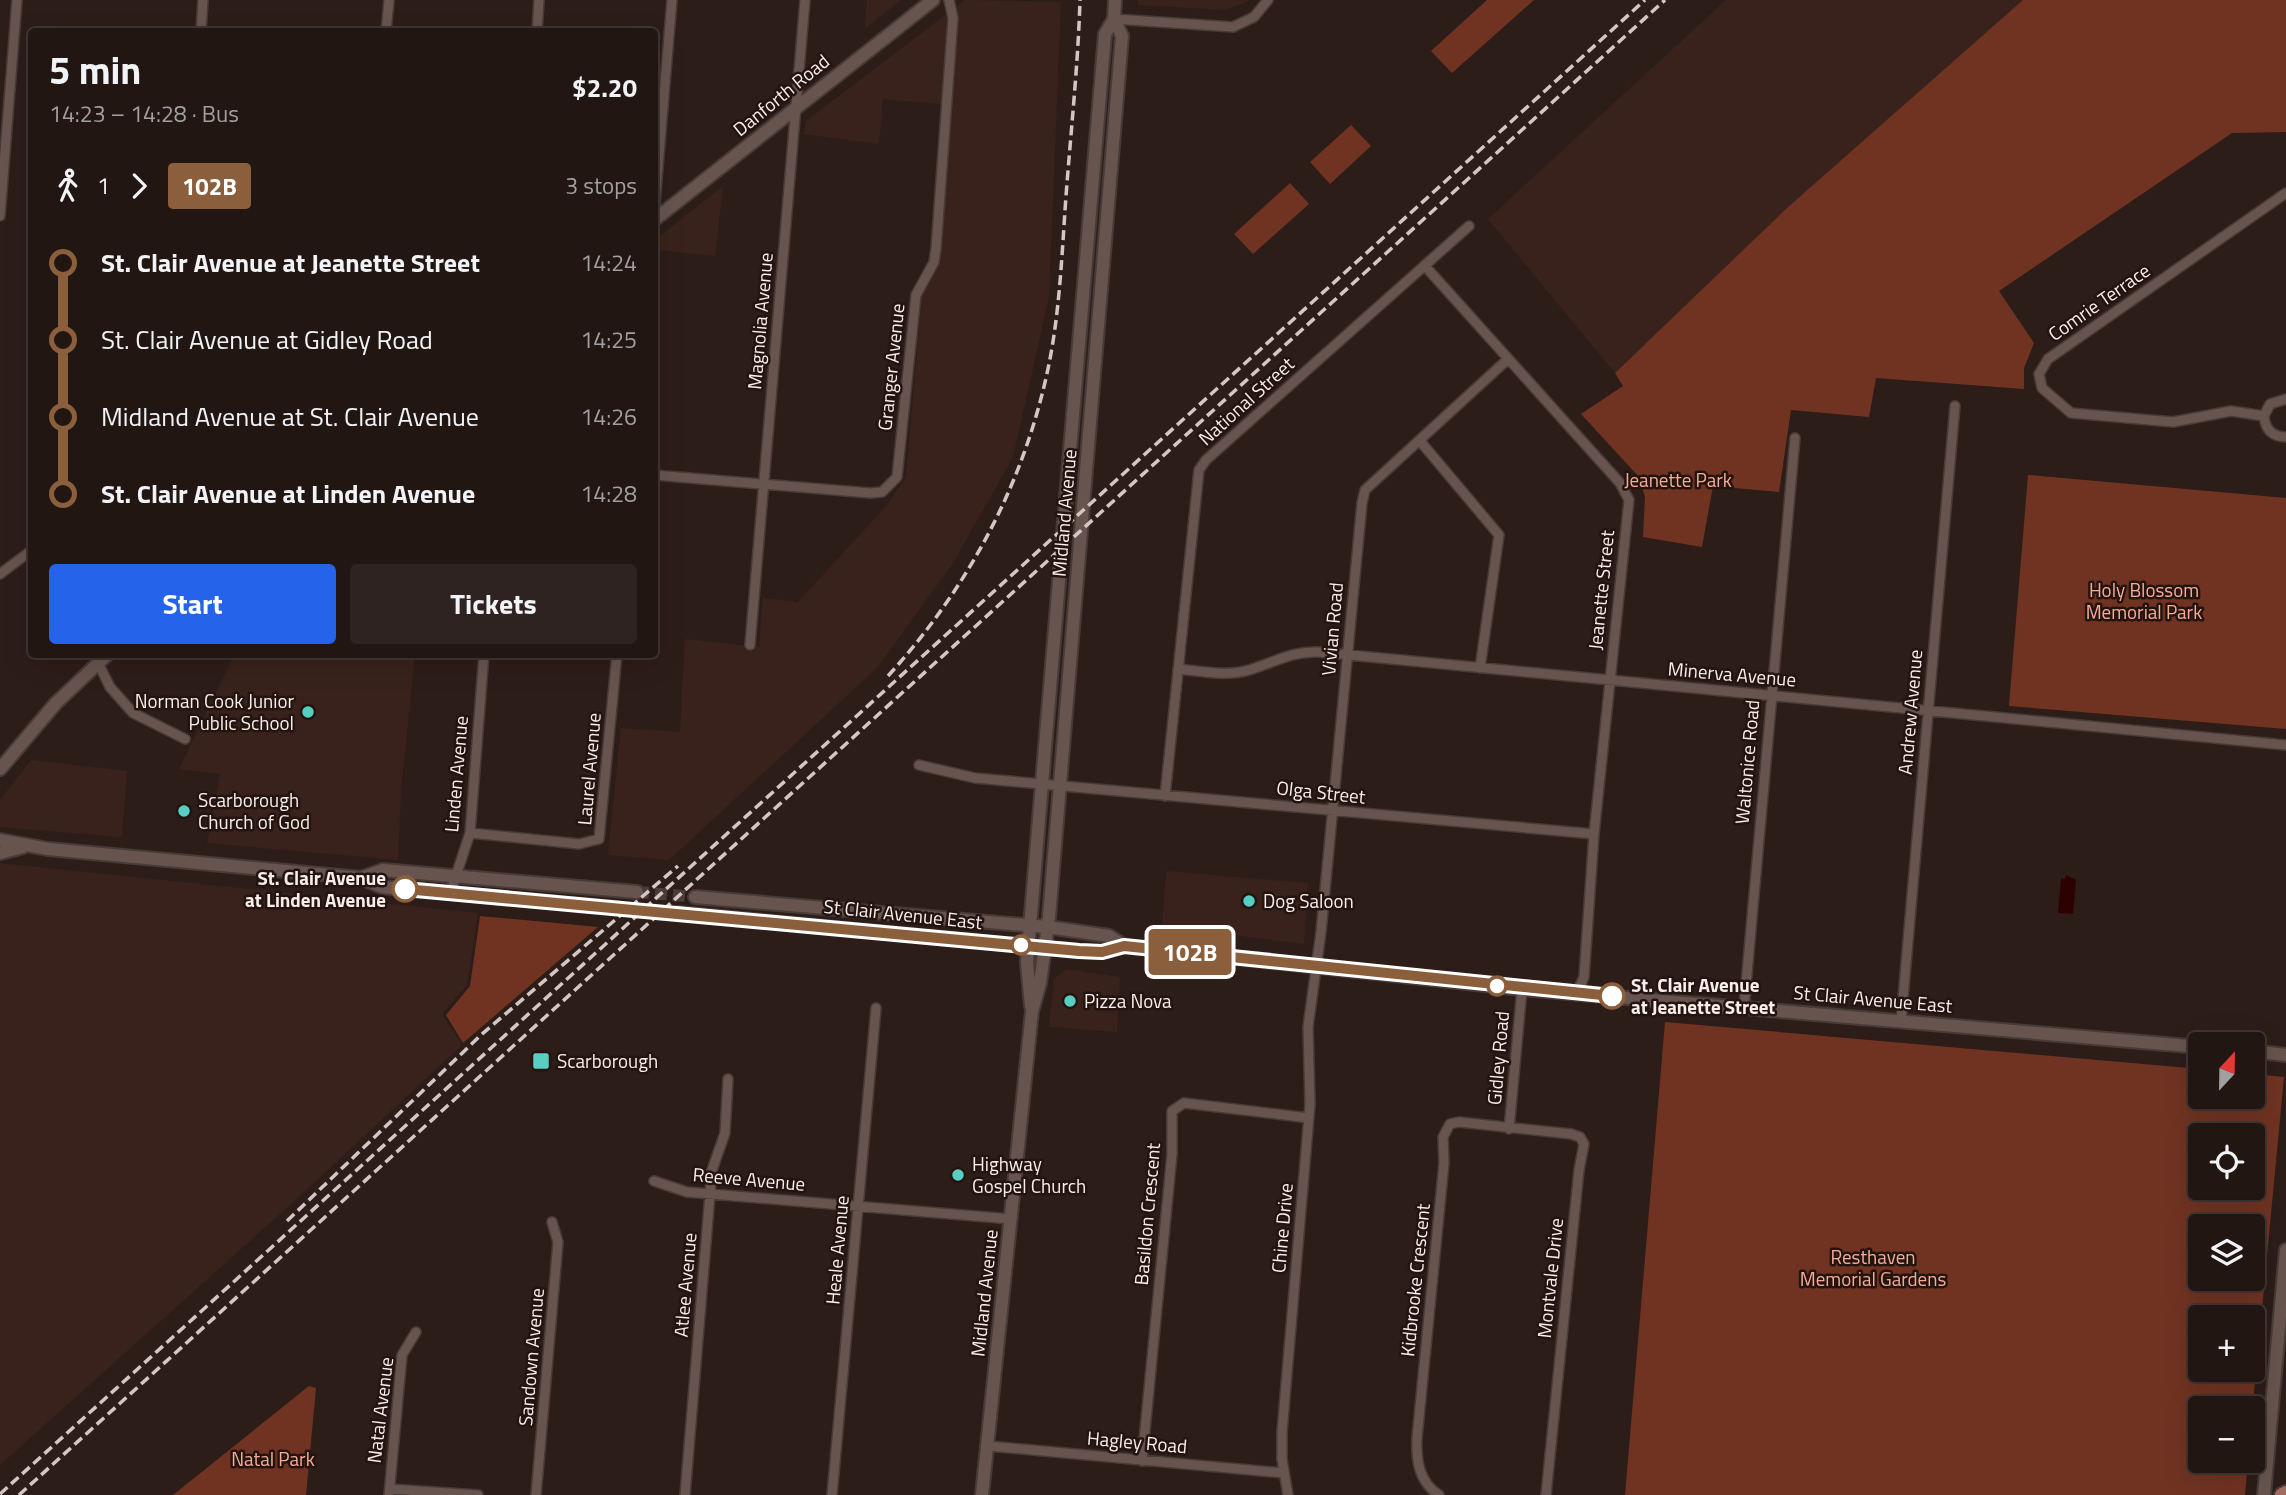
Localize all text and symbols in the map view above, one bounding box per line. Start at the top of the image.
text: 5 min [49,41,141,99]
street label: Danforth Road [726,47,835,143]
text: $2.20 [572,68,637,107]
text: 14:23 – 14:28 · Bus [49,96,239,131]
icon: walk [49,167,87,205]
icon: forward [120,167,158,205]
text: 1 [97,168,110,203]
text: 102B [182,168,237,204]
text: 3 stops [565,168,637,203]
text: St. Clair Avenue at Jeanette Street [101,243,480,282]
text: 14:24 [580,245,637,280]
street label: Magnolia Avenue [739,251,780,391]
street label: Comrie Terrace [2042,256,2156,348]
street label: Granger Avenue [869,302,912,432]
text: St. Clair Avenue at Gidley Road [101,320,433,359]
text: 14:25 [580,322,637,357]
street label: National Street [1191,349,1300,452]
text: Midland Avenue at St. Clair Avenue [101,397,479,436]
text: 14:26 [580,399,637,434]
street label: Midland Avenue [1043,448,1084,578]
park label: Jeanette Park [1624,465,1732,494]
text: St. Clair Avenue at Linden Avenue [101,474,475,513]
text: 14:28 [580,476,637,511]
street label: Jeanette Street [1580,528,1621,651]
button: Start [49,564,336,644]
button: Tickets [350,564,637,644]
park label: Holy Blossom Memorial Park [2086,575,2202,626]
street label: Vivian Road [1313,581,1350,677]
street label: Andrew Avenue [1890,648,1929,776]
street label: Minerva Avenue [1667,653,1797,694]
place label: Norman Cook Junior Public School [135,686,294,737]
street label: Waltonice Road [1727,699,1766,825]
marker: Norman Cook Junior Public School [300,704,316,720]
street label: Laurel Avenue [569,712,608,826]
street label: Linden Avenue [436,714,475,833]
street label: Olga Street [1275,772,1367,811]
place label: Scarborough Church of God [198,785,310,836]
marker: Scarborough Church of God [176,803,192,819]
place label: St. Clair Avenue at Linden Avenue [245,863,386,914]
marker: St. Clair Avenue at Linden Avenue [392,876,418,902]
place label: Dog Saloon [1263,886,1354,915]
street label: St Clair Avenue East [822,891,984,936]
marker: Dog Saloon [1241,893,1257,909]
line badge: 102B [1141,929,1239,975]
text: 102B [1163,934,1217,970]
unlabelled marker [1011,935,1031,955]
place label: St. Clair Avenue at Jeanette Street [1631,970,1775,1021]
unlabelled marker [1487,976,1507,996]
street label: St Clair Avenue East [1792,977,1954,1020]
marker: St. Clair Avenue at Jeanette Street [1599,983,1625,1009]
place label: Pizza Nova [1084,986,1172,1015]
marker: Pizza Nova [1062,993,1078,1009]
street label: Gidley Road [1479,1010,1516,1106]
north arrow [2188,1032,2264,1110]
map controls [2188,1032,2265,1473]
place label: Scarborough [557,1046,658,1075]
marker: Scarborough [531,1051,551,1071]
button: locate [2188,1123,2265,1200]
street label: Basildon Crescent [1126,1141,1167,1286]
place label: Highway Gospel Church [972,1149,1086,1200]
street label: Reeve Avenue [692,1159,806,1198]
marker: Highway Gospel Church [950,1167,966,1183]
street label: Chine Drive [1263,1182,1300,1274]
street label: Heale Avenue [817,1194,856,1306]
street label: Kidbrooke Crescent [1392,1202,1437,1358]
button: layers [2188,1214,2265,1291]
street label: Montvale Drive [1529,1216,1570,1340]
street label: Midland Avenue [962,1228,1005,1358]
street label: Atlee Avenue [665,1231,704,1338]
park label: Resthaven Memorial Gardens [1800,1242,1946,1293]
street label: Sandown Avenue [510,1287,551,1427]
button: + [2188,1305,2265,1382]
street label: Natal Avenue [359,1355,400,1465]
button: − [2188,1396,2265,1473]
street label: Hagley Road [1086,1423,1188,1460]
park label: Natal Park [231,1444,315,1473]

